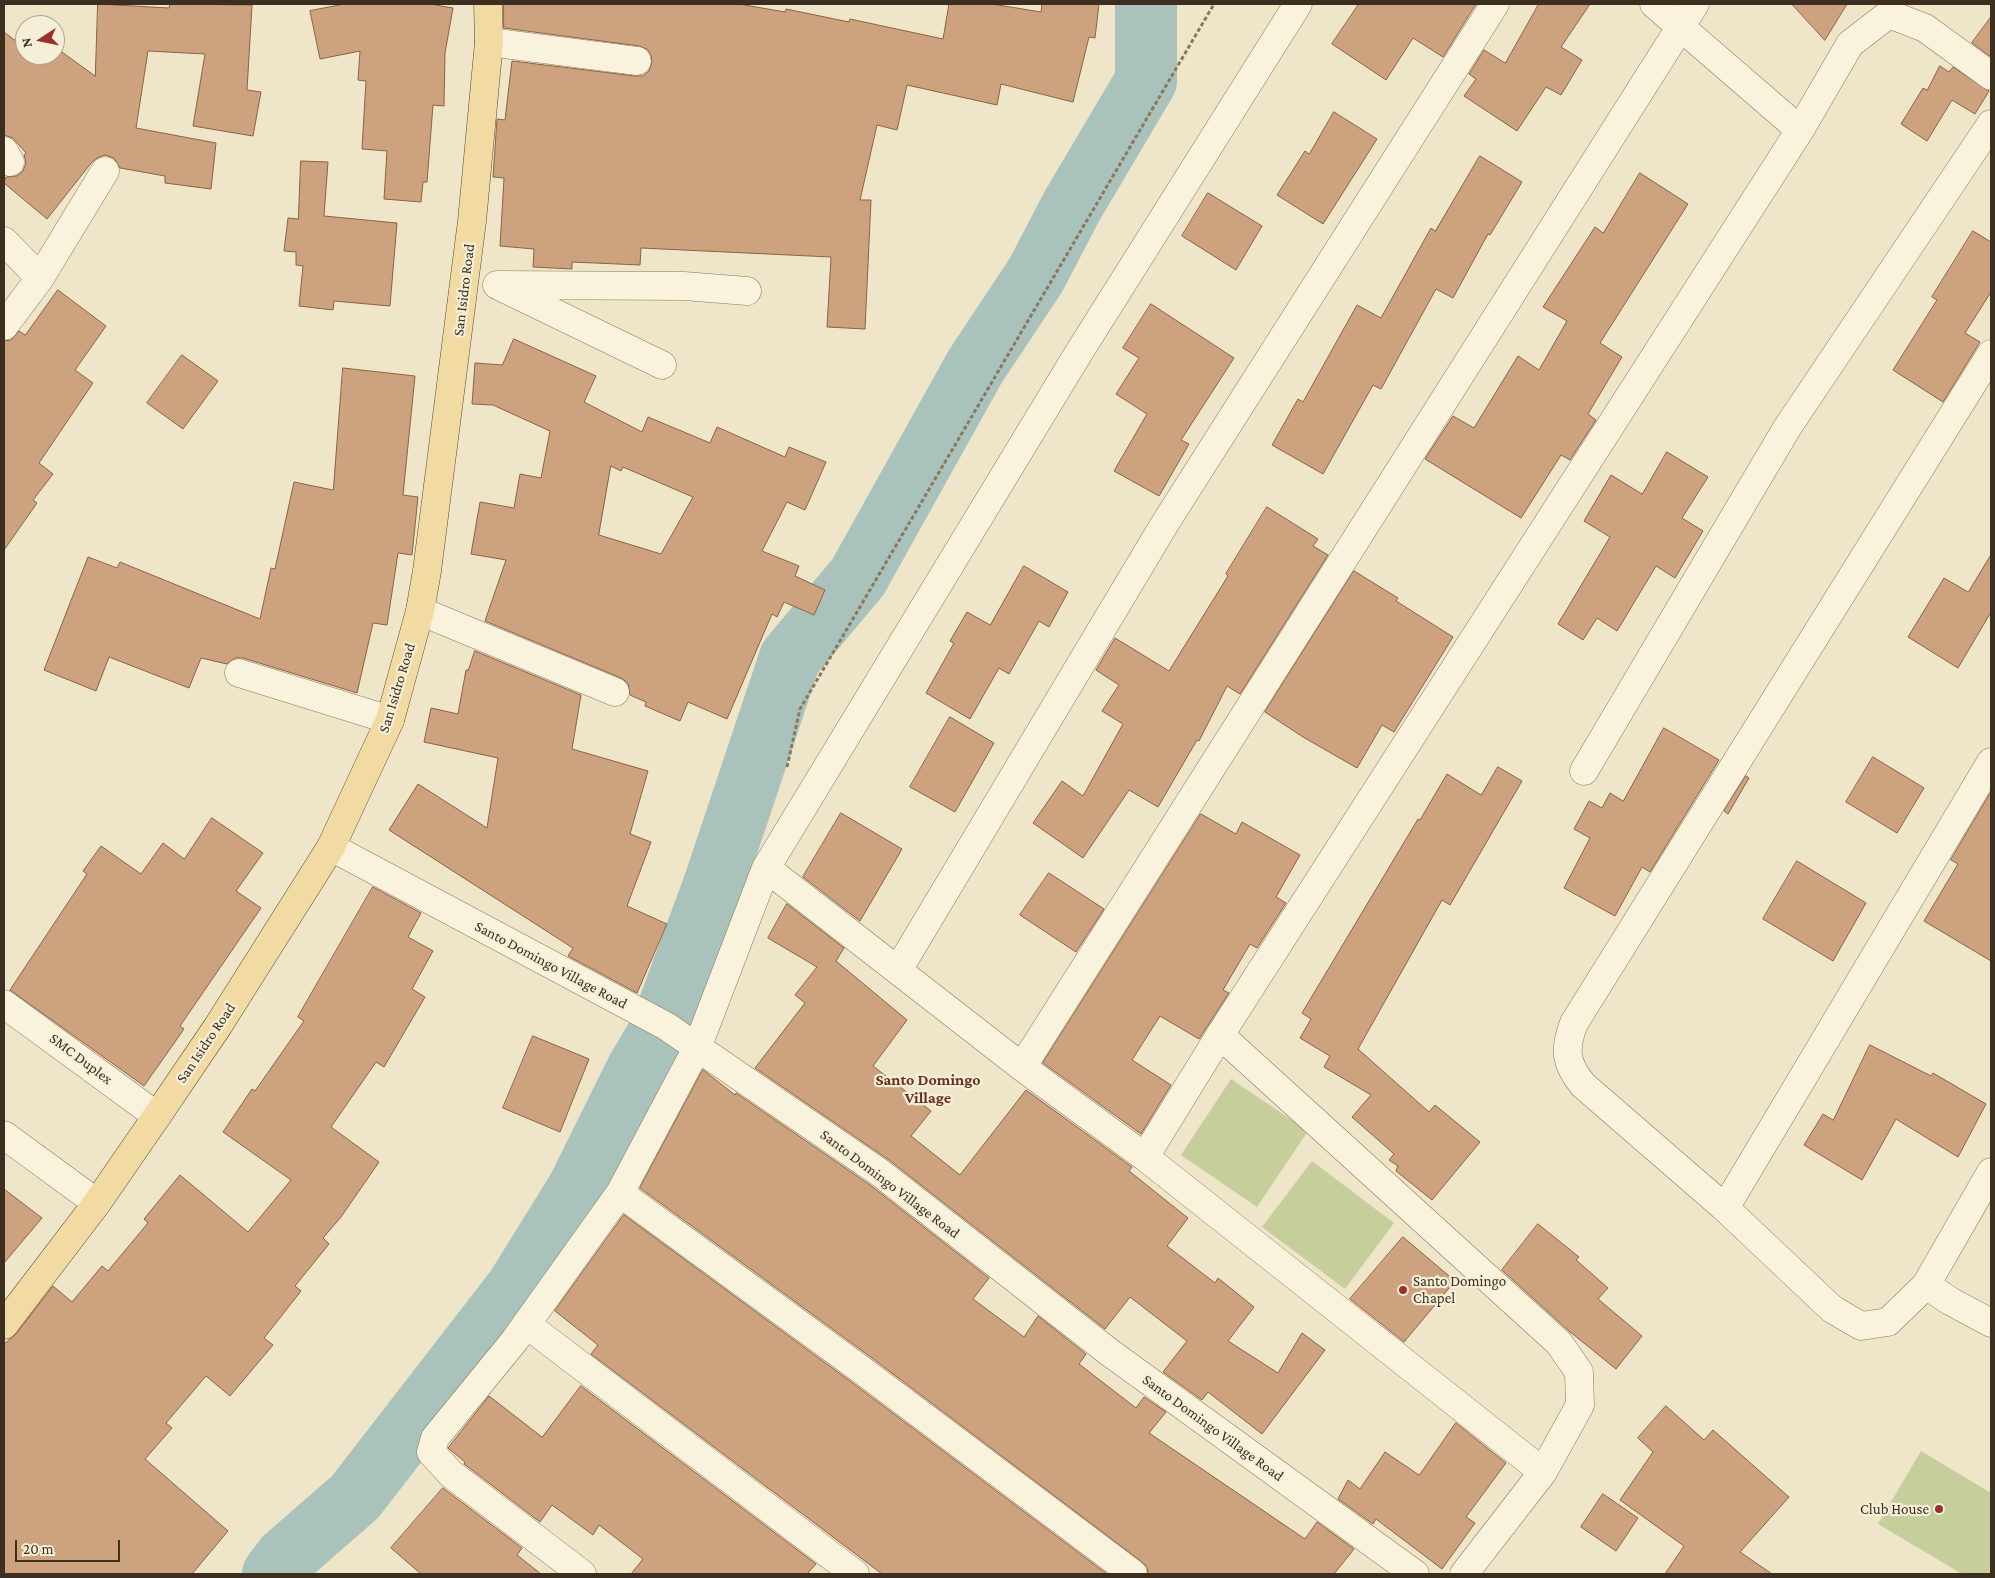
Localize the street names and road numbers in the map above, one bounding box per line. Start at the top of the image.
street label: San Isidro Road [449,243,479,337]
street label: San Isidro Road [375,641,419,735]
street label: Santo Domingo Village Road [472,917,630,1013]
street label: San Isidro Road [173,1000,239,1086]
street label: SMC Duplex [46,1029,116,1089]
street label: Santo Domingo Village Road [817,1126,963,1242]
street label: Santo Domingo Village Road [1139,1371,1287,1485]

